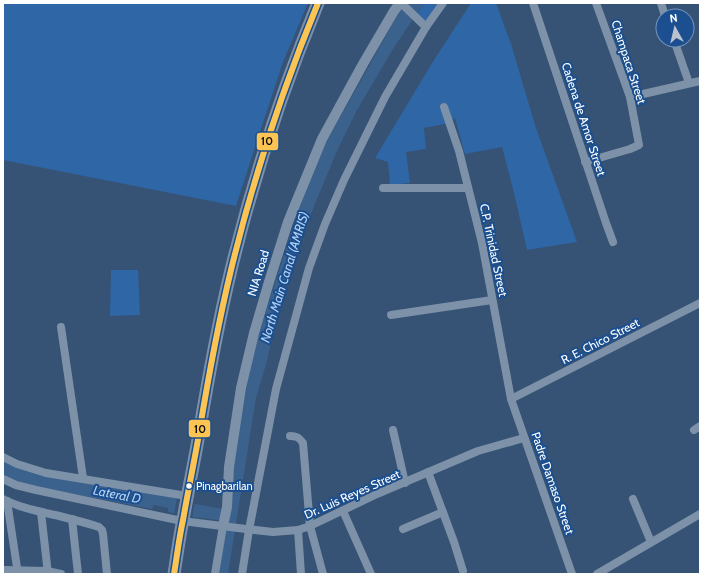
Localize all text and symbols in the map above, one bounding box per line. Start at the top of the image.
north arrow [655,8,695,48]
text: N [669,11,678,26]
street label: Champaca Street [608,18,650,106]
street label: Cadena de Amor Street [559,60,609,178]
line badge: 10 [256,132,279,151]
text: 10 [261,134,273,148]
street label: C.P. Trinidad Street [477,202,511,298]
water label: North Main Canal (AMRIS) [256,210,312,344]
street label: NIA Road [244,248,272,298]
street label: R. E. Chico Street [558,315,642,367]
line badge: 10 [188,419,211,438]
text: 10 [194,422,206,436]
street label: Padre Damaso Street [528,430,578,536]
street label: Dr. Luis Reyes Street [302,466,402,522]
place label: Pinagbarilan [196,479,253,493]
marker: Pinagbarilan [184,481,194,491]
water label: Lateral D [92,482,142,507]

